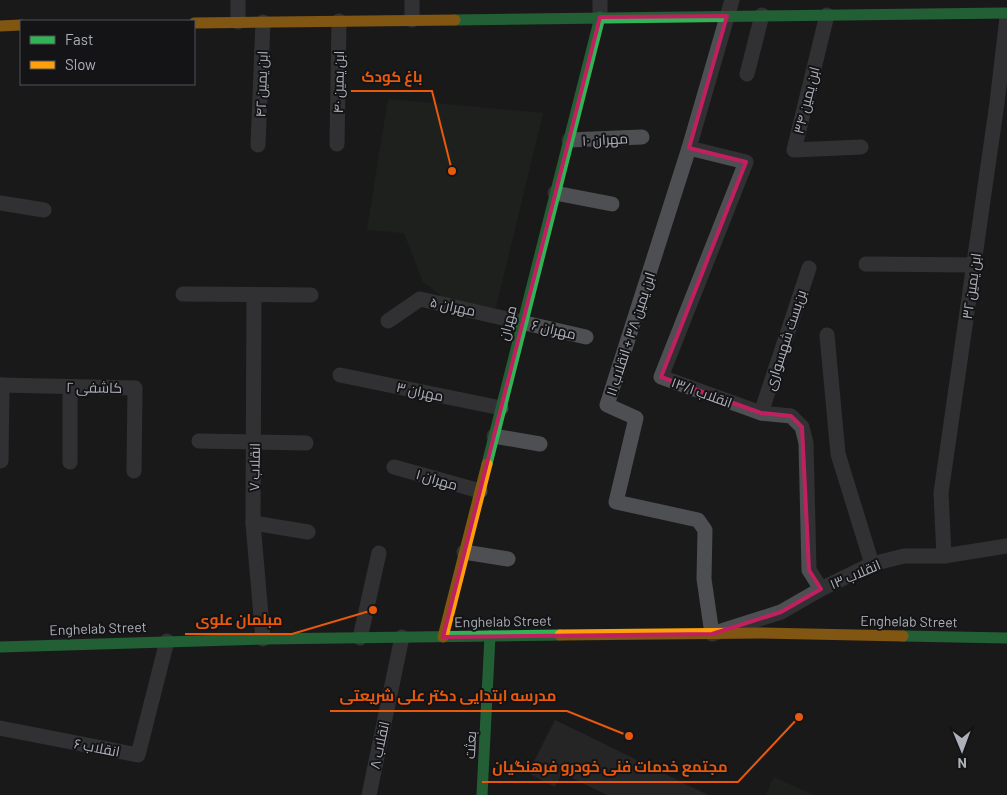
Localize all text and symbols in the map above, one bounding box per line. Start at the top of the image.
legend [20,20,195,85]
text: Fast [65,30,93,48]
street label: ابن یمین ۴۲ [251,50,271,118]
street label: ابن یمین ۴۰ [329,50,347,114]
text: Slow [65,55,96,73]
callout: باغ کودک [351,61,432,91]
street label: ابن یمین ۳۴ [789,65,823,135]
text: باغ کودک [362,67,422,87]
street label: مهران ۱۰ [582,129,628,149]
street label: ابن یمین ۳۲ [958,252,984,320]
street label: ابن یمین ۳۸ + انقلاب ۱۱ [602,270,658,398]
street label: بن‌بست شهسواری [761,288,809,392]
street label: مهران ۵ [429,293,477,319]
street label: مهران [494,304,520,342]
street label: مهران ۶ [530,316,578,342]
street label: انقلاب ۱۳/۱ [669,373,735,411]
street label: کاشفی ۲ [66,378,122,396]
street label: مهران ۳ [395,378,445,404]
street label: انقلاب ۷ [245,443,263,491]
street label: مهران ۱ [414,465,460,493]
street label: انقلاب ۱۳ [827,556,883,592]
callout: مبلمان علوی [185,604,292,634]
text: مبلمان علوی [196,610,282,629]
street label: Enghelab Street [454,612,552,630]
street label: Enghelab Street [860,612,958,630]
street label: Enghelab Street [49,618,147,638]
callout: مدرسه ابتدایی دکتر علی شریعتی [330,681,567,711]
text: مدرسه ابتدایی دکتر علی شریعتی [340,686,556,705]
street label: انقلاب ۸ [366,720,392,770]
north arrow [937,725,987,775]
street label: بعثت [461,730,479,760]
street label: انقلاب ۶ [73,734,121,760]
callout: مجتمع خدمات فنی خودرو فرهنگیان [482,752,738,782]
text: N [957,755,967,772]
text: مجتمع خدمات فنی خودرو فرهنگیان [492,757,728,777]

